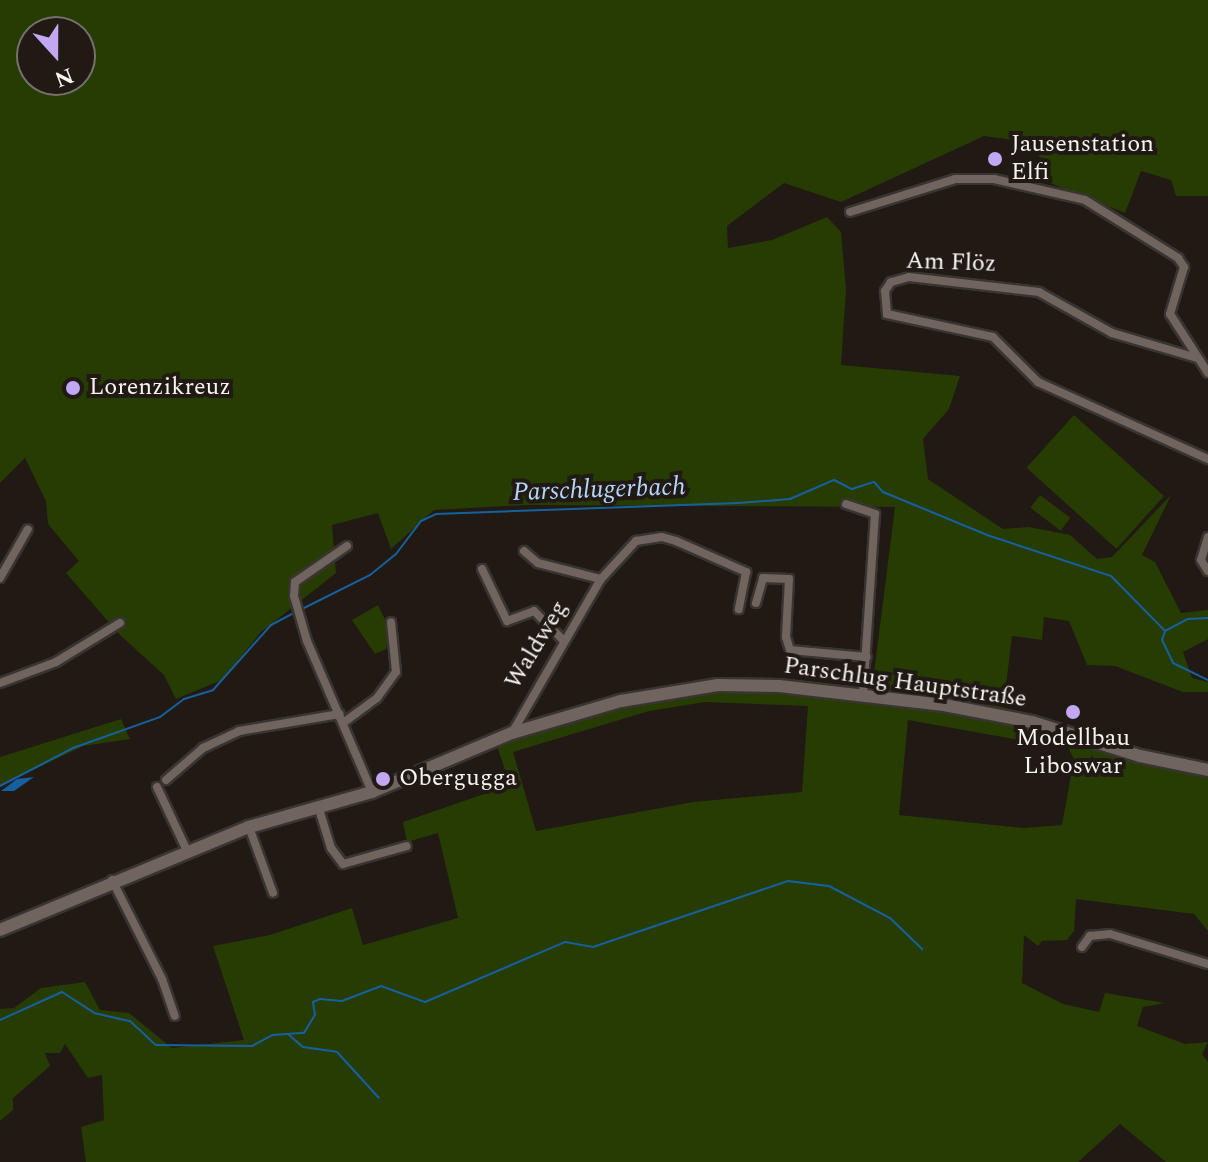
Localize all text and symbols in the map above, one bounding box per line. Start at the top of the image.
north arrow [16,16,96,96]
text: N [50,58,78,96]
place label: Jausenstation Elfi [1011,131,1154,187]
marker: Jausenstation Elfi [986,150,1004,168]
street label: Am Flöz [905,247,997,279]
place label: Lorenzikreuz [89,374,231,402]
marker: Lorenzikreuz [64,379,82,397]
water label: Parschlugerbach [512,471,686,509]
street label: Waldweg [499,596,575,694]
street label: Parschlug Hauptstraße [782,652,1028,714]
marker: Modellbau Liboswar [1064,703,1082,721]
place label: Modellbau Liboswar [1016,725,1130,781]
place label: Obergugga [399,765,517,793]
marker: Obergugga [374,770,392,788]

